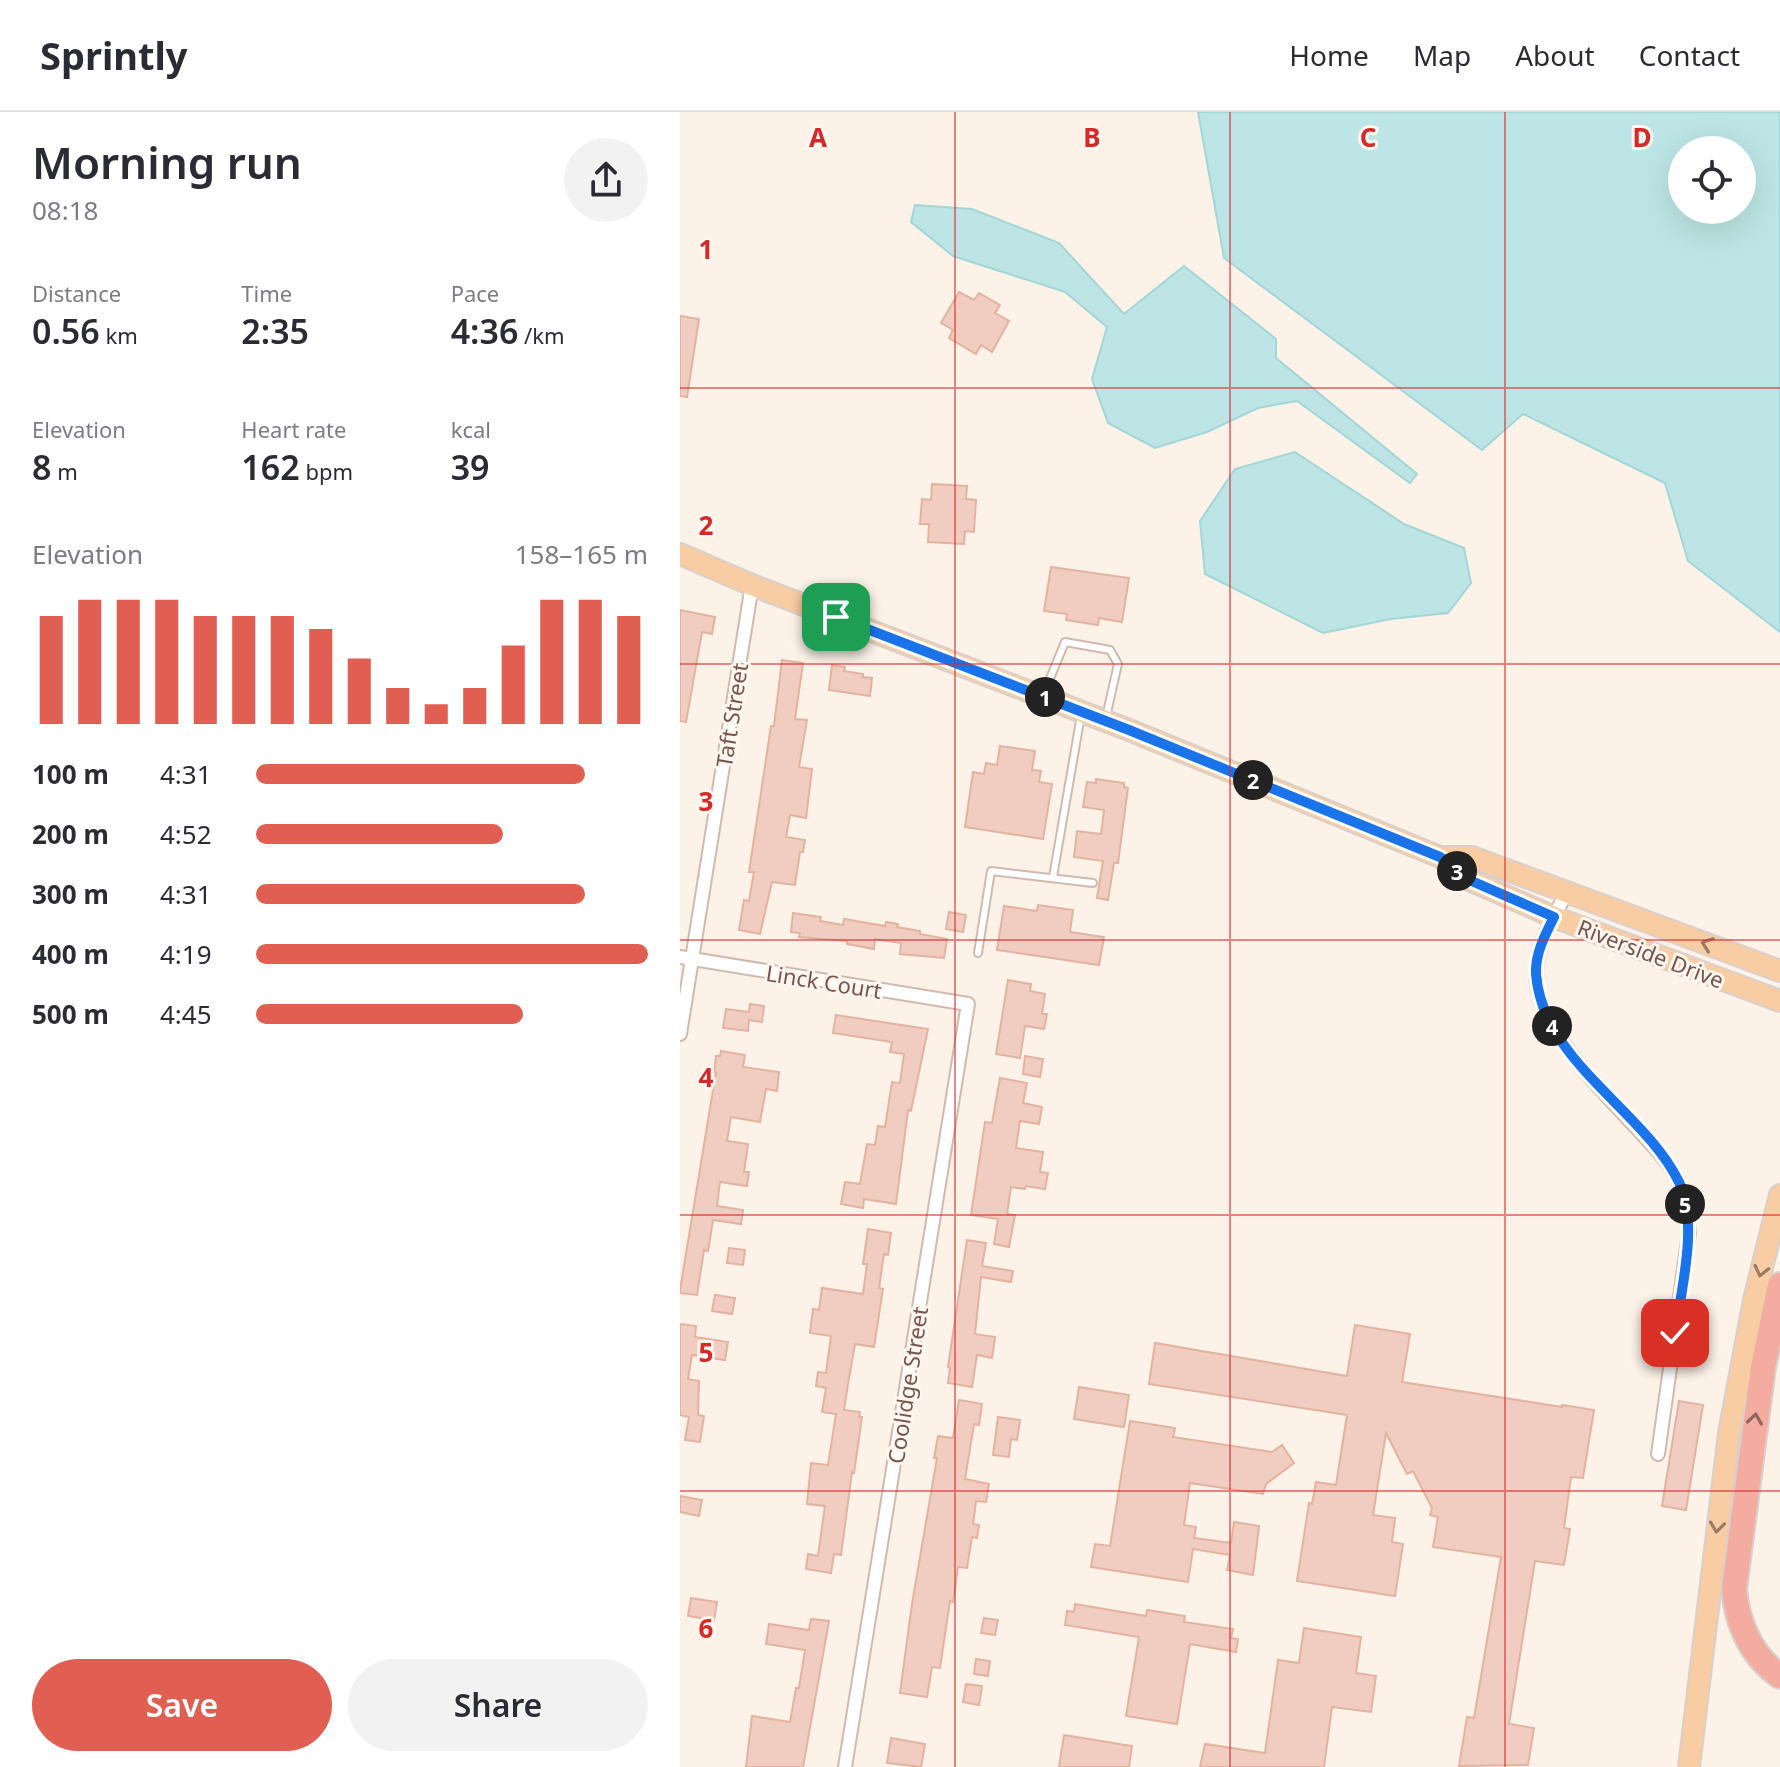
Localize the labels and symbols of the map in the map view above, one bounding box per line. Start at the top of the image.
text: A [809,119,827,155]
text: B [1083,119,1101,155]
text: C [1360,119,1376,155]
text: D [1632,119,1652,155]
text: 1 [699,231,713,267]
text: 2 [699,507,714,543]
pin [802,583,870,651]
street label: Taft Street [708,661,754,769]
pin: 1 [1025,677,1065,717]
pin: 2 [1233,760,1273,800]
text: 3 [699,783,713,819]
pin: 3 [1437,851,1477,891]
street label: Riverside Drive [1574,911,1728,995]
one-way arrow [1701,937,1715,954]
street label: Linck Court [764,957,884,1005]
pin: 4 [1532,1006,1572,1046]
text: 4 [699,1059,714,1095]
pin: 5 [1665,1184,1705,1224]
one-way arrow [1753,1264,1770,1277]
pin [1641,1299,1709,1367]
street label: Coolidge Street [880,1304,934,1466]
text: 5 [699,1334,713,1370]
one-way arrow [1746,1412,1763,1425]
one-way arrow [1709,1521,1726,1534]
text: 6 [699,1610,714,1646]

